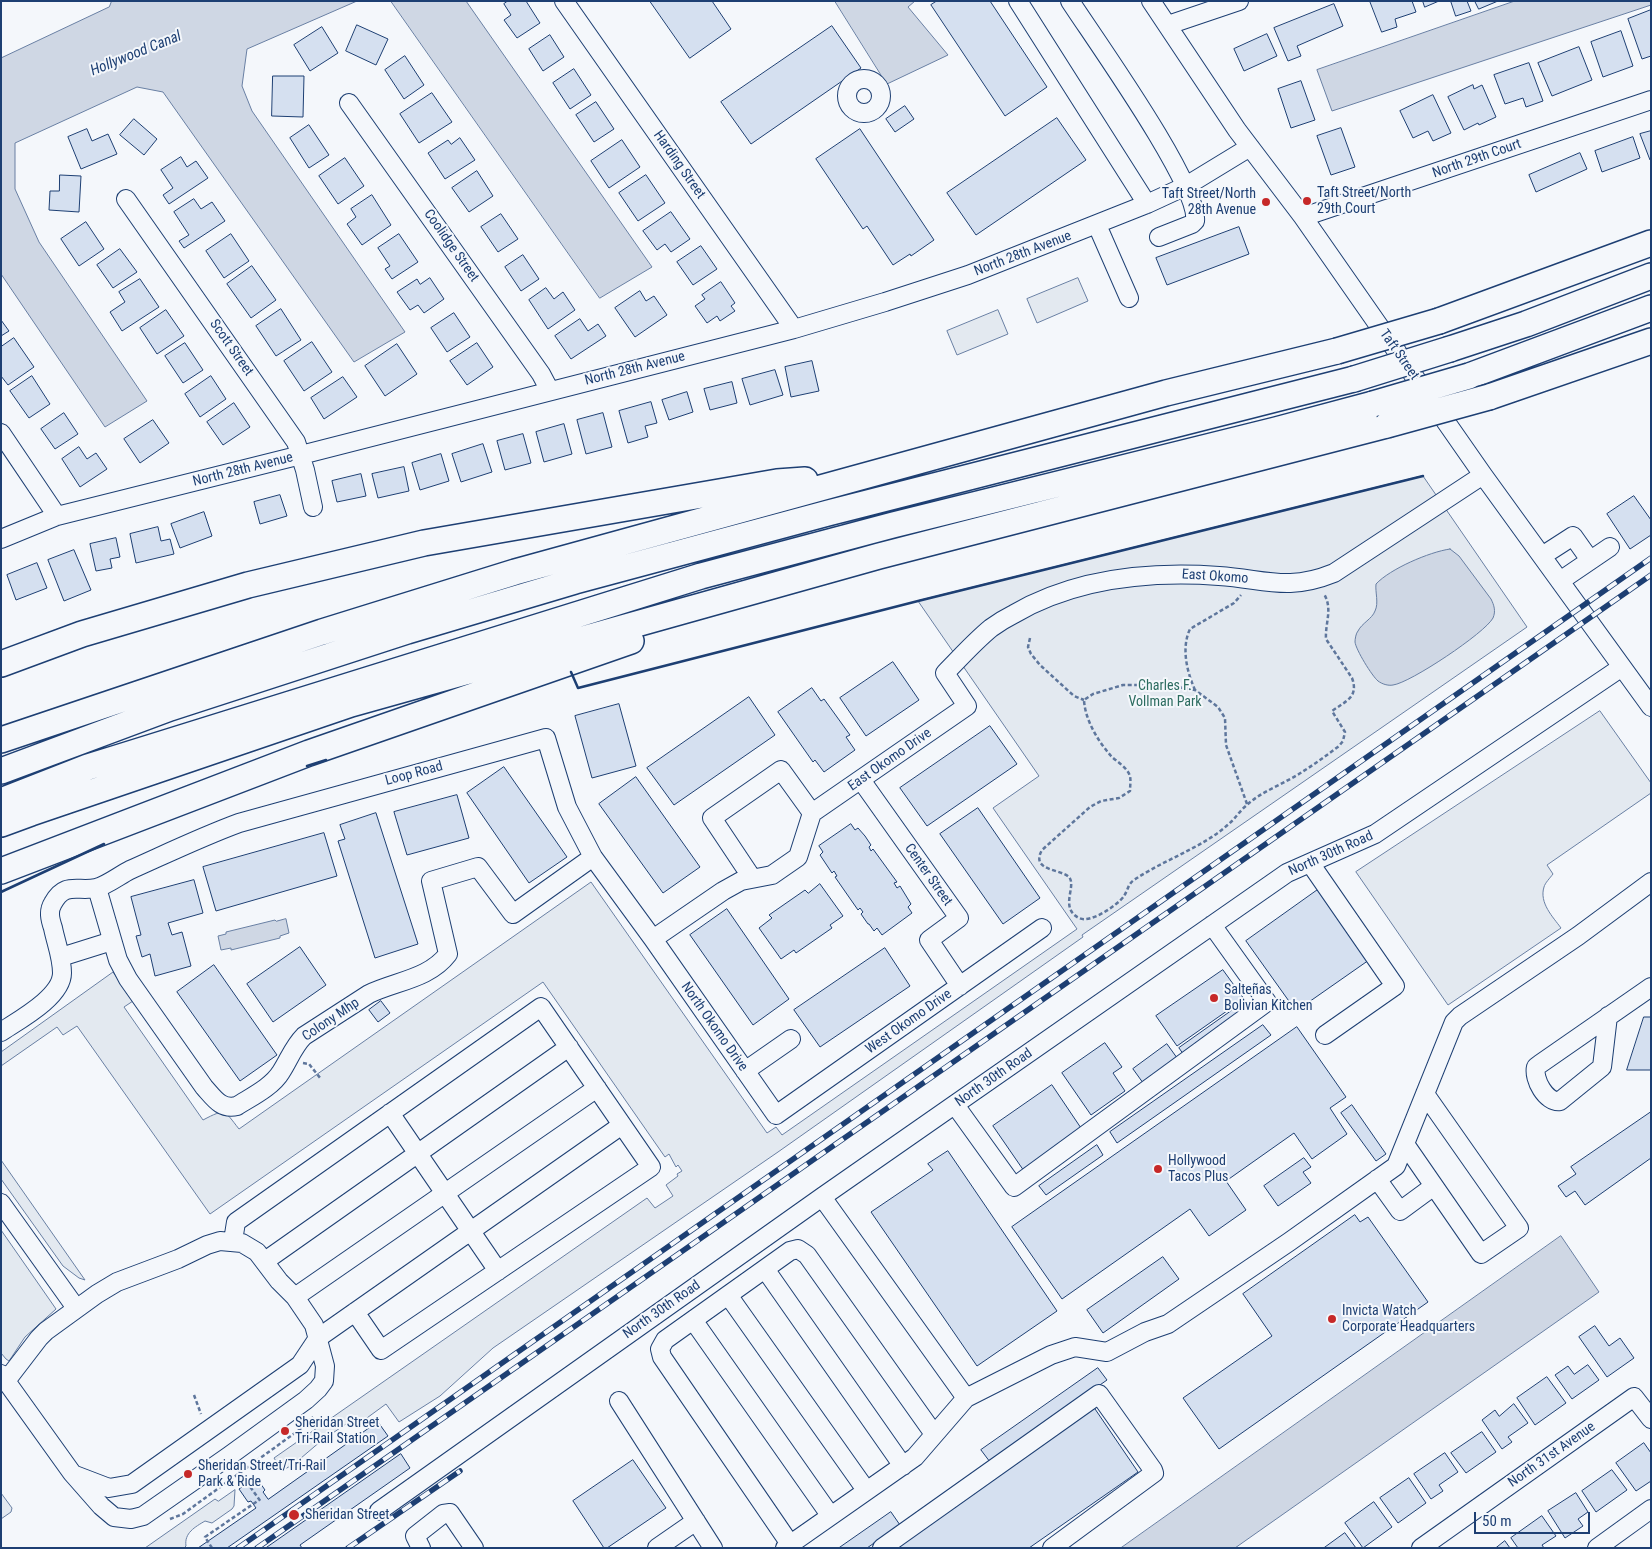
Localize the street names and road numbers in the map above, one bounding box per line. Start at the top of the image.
street label: Harding Street [649,128,709,202]
street label: North 29th Court [1430,136,1524,182]
street label: Coolidge Street [420,206,482,286]
street label: North 28th Avenue [972,228,1074,280]
street label: Scott Street [205,317,257,379]
street label: Taft Street [1376,327,1422,383]
street label: North 28th Avenue [583,348,687,390]
street label: North 28th Avenue [191,449,295,491]
street label: East Okomo [1181,566,1249,588]
street label: East Okomo Drive [845,725,935,795]
street label: Loop Road [383,758,445,790]
street label: North 30th Road [1286,828,1376,880]
street label: Center Street [900,841,956,909]
street label: North Okomo Drive [677,979,751,1075]
street label: West Okomo Drive [863,986,955,1058]
street label: Colony Mhp [299,995,363,1045]
street label: North 30th Road [952,1045,1036,1111]
street label: North 30th Road [620,1277,704,1343]
street label: North 31st Avenue [1505,1419,1599,1491]

